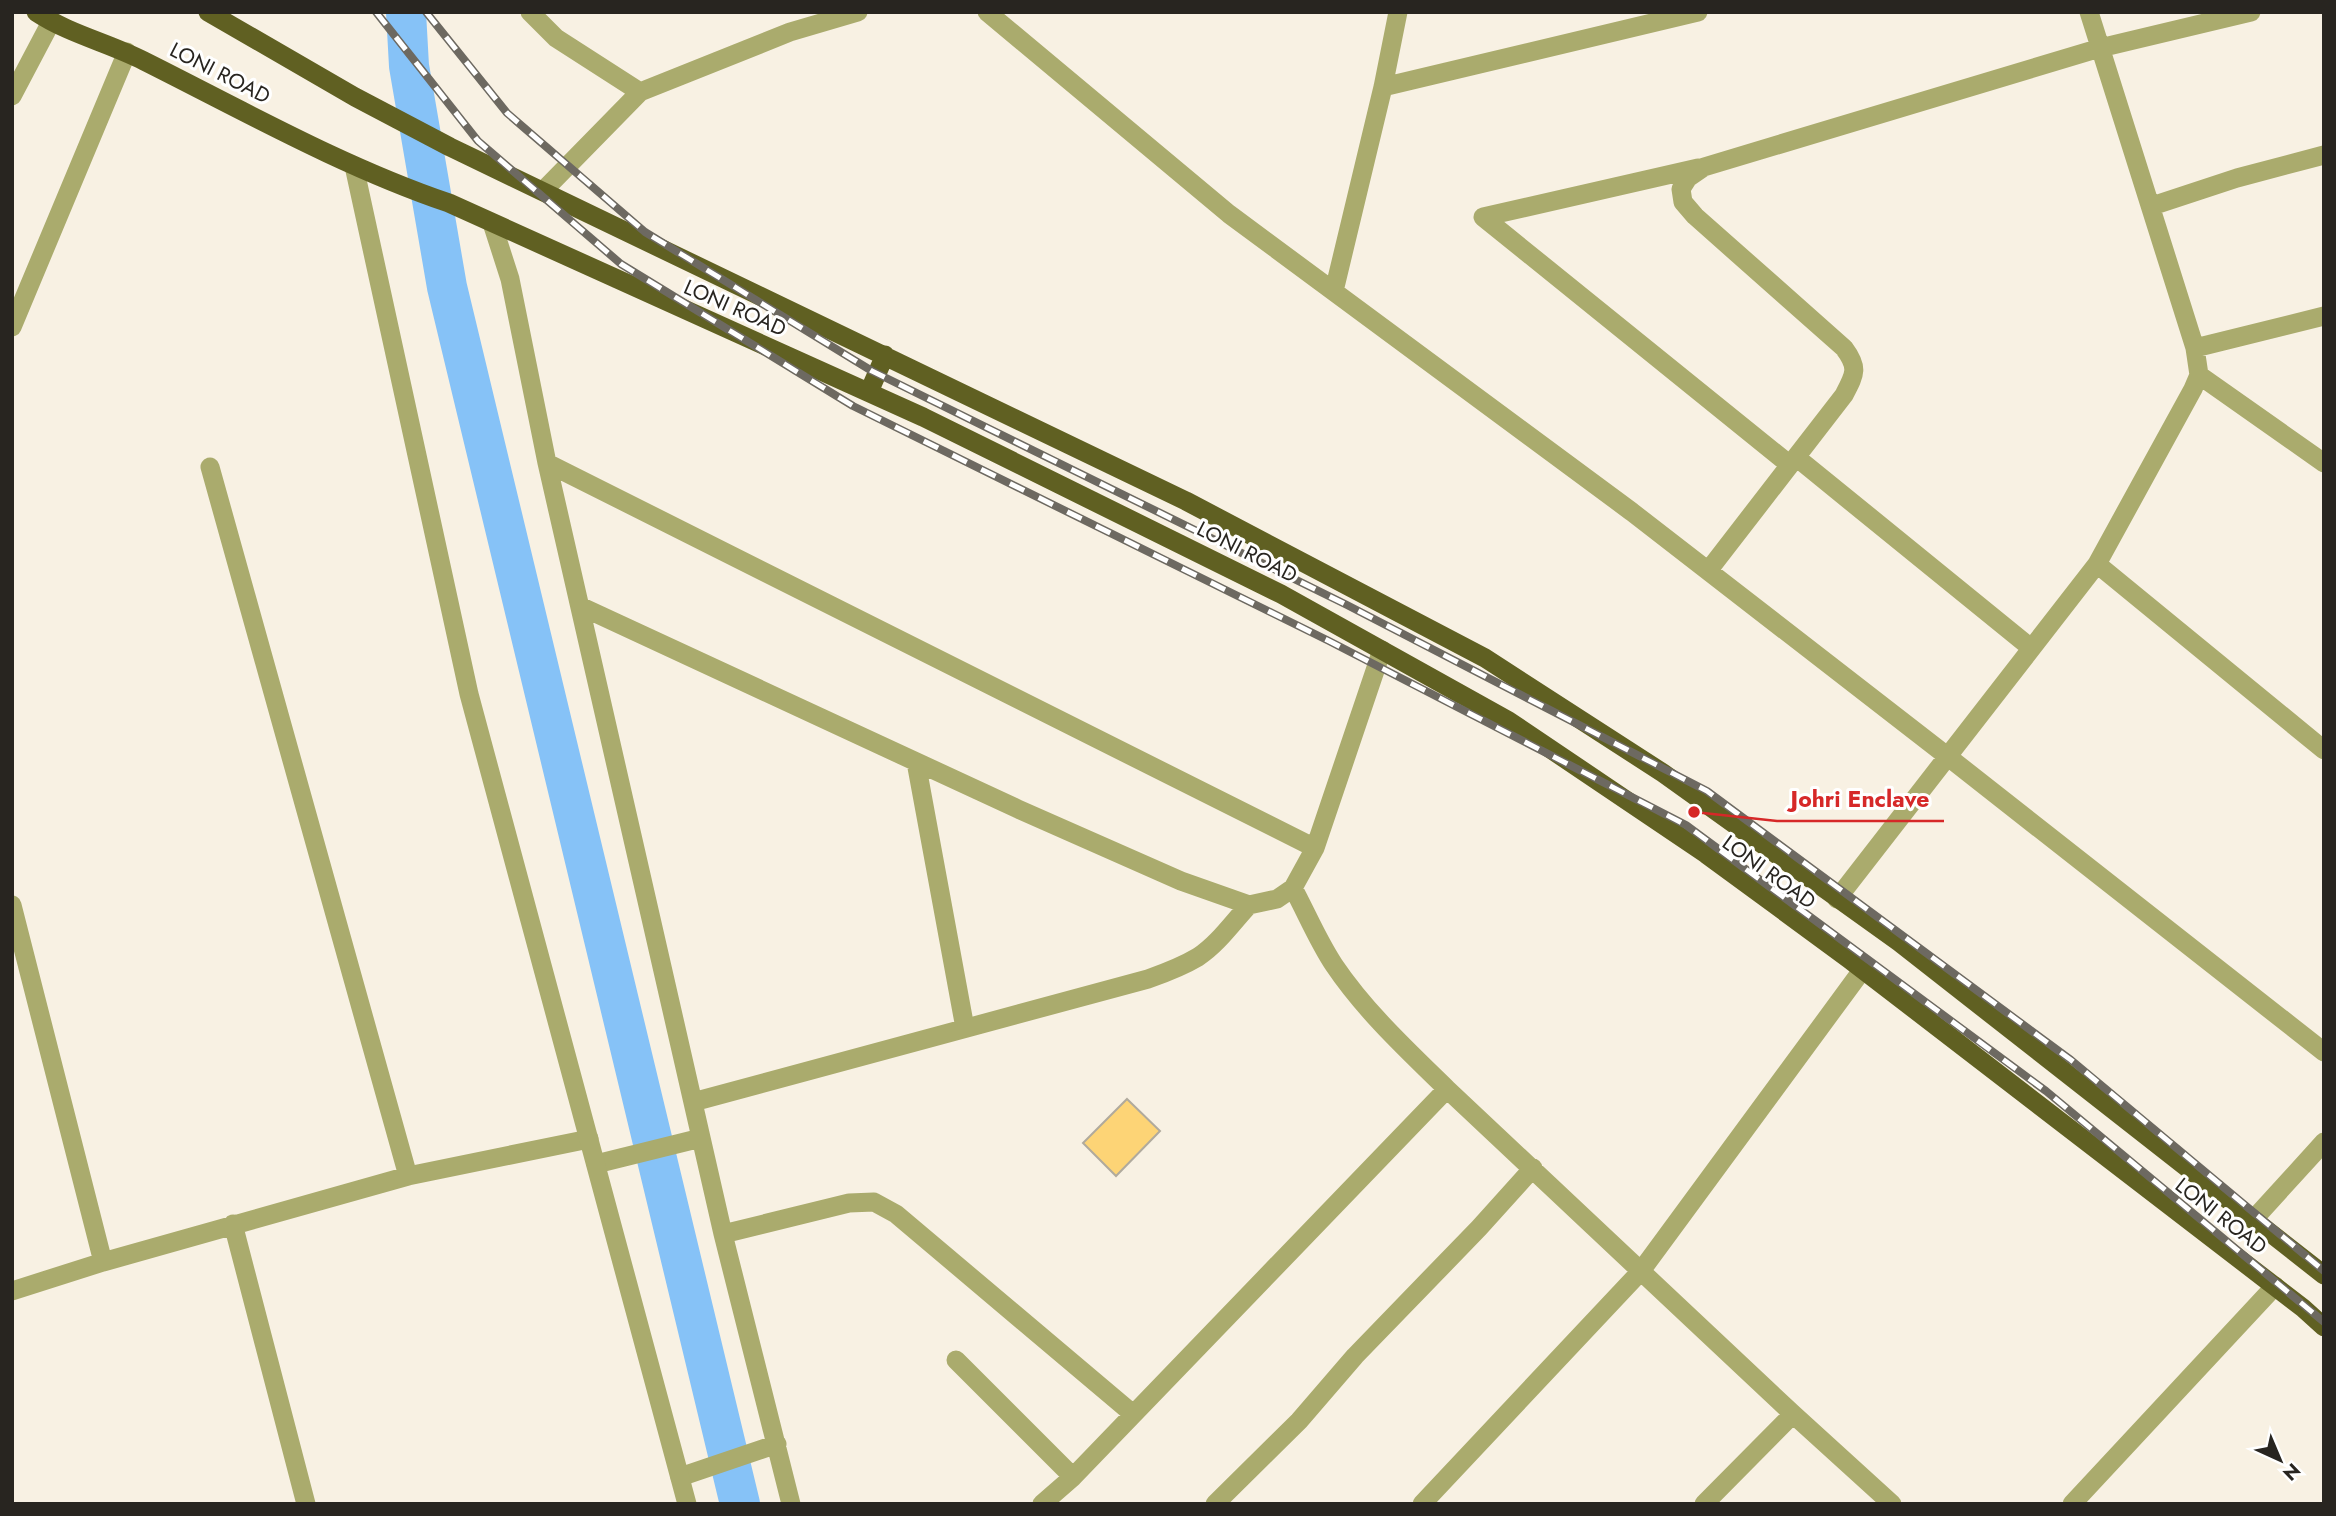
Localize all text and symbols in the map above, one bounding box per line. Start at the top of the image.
street label: LONI ROAD [165,35,275,111]
street label: LONI ROAD [679,272,791,344]
street label: LONI ROAD [1192,514,1302,590]
callout: Johri Enclave [1777,777,1944,821]
text: Johri Enclave [1787,782,1929,816]
street label: LONI ROAD [1716,828,1822,916]
street label: LONI ROAD [2169,1171,2273,1261]
north arrow [2245,1425,2315,1495]
text: N [2277,1457,2306,1487]

